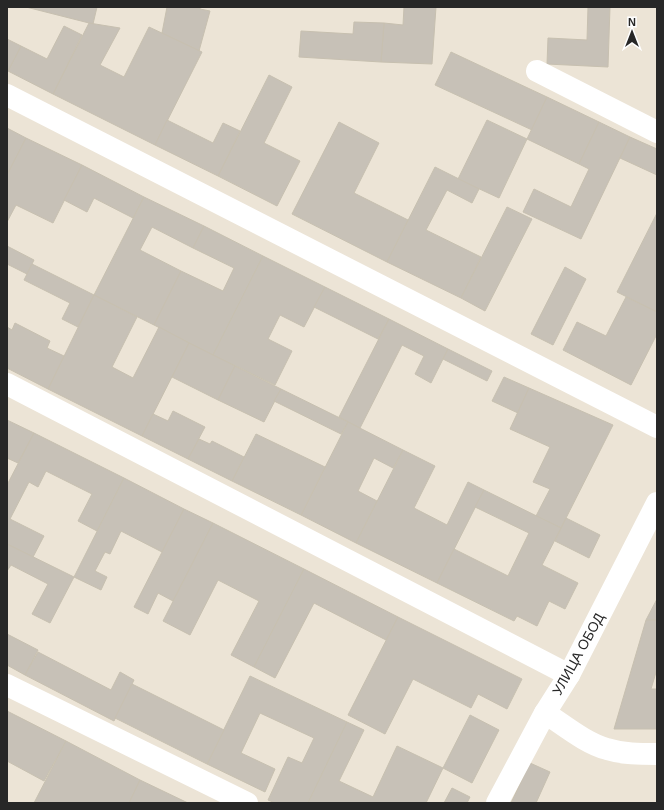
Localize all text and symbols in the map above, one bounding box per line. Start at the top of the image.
north arrow [612,12,652,52]
text: N [628,16,636,28]
street label: УЛИЦА ОБОД [549,610,607,698]

